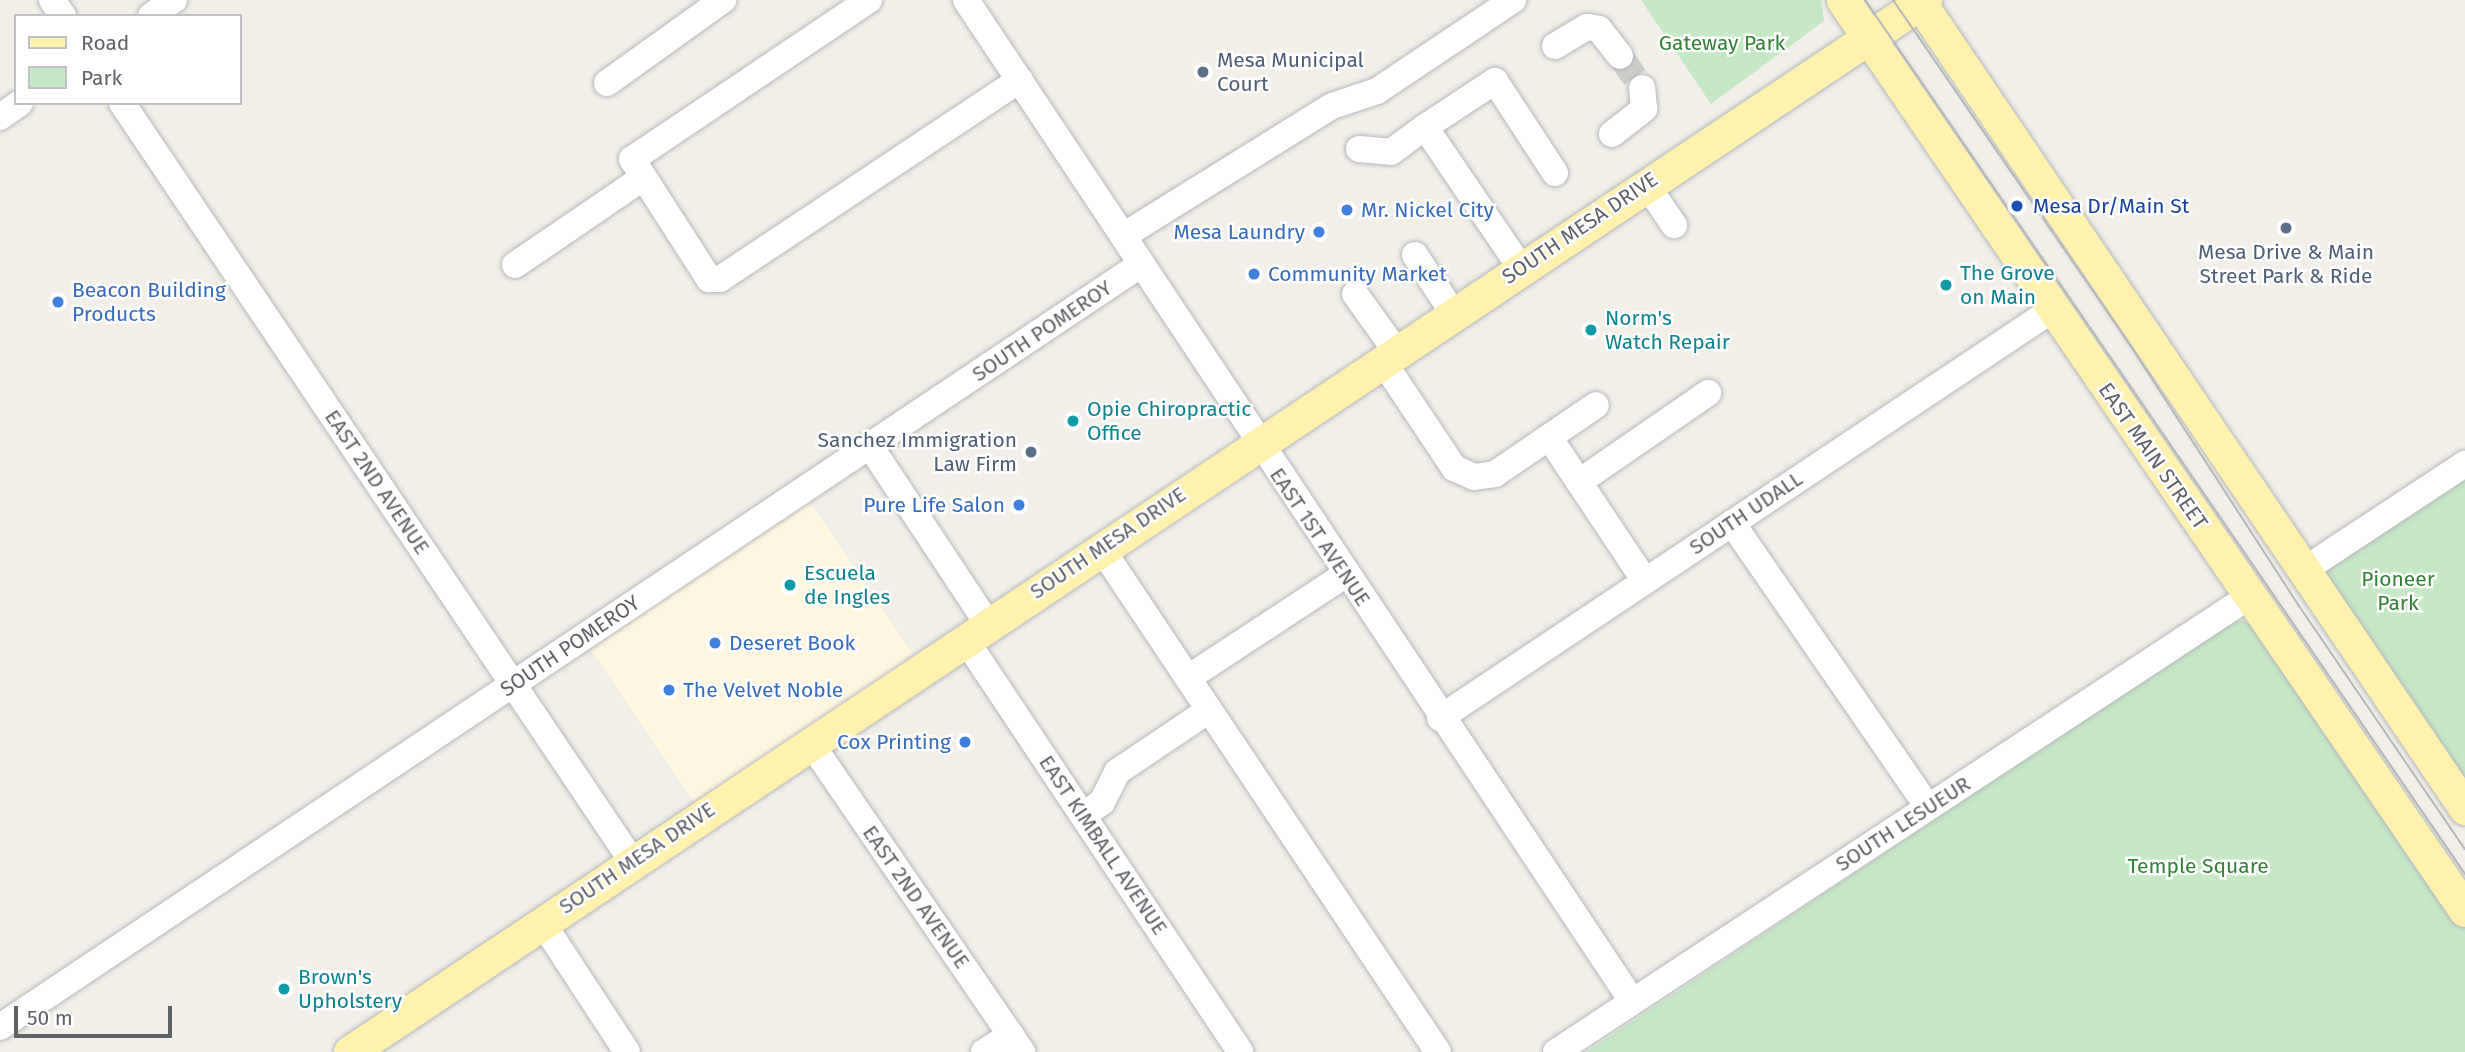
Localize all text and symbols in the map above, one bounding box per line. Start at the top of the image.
legend [14,14,242,105]
text: Road [81,30,129,56]
park label: Gateway Park [1659,30,1785,56]
place label: Mesa Municipal Court [1217,47,1364,97]
marker: Mesa Municipal Court [1195,64,1211,80]
text: Park [81,65,122,91]
street label: SOUTH MESA DRIVE [1497,167,1663,289]
place label: Mesa Dr/Main St [2033,193,2189,219]
marker: Mesa Dr/Main St [2007,196,2027,216]
place label: Mr. Nickel City [1361,197,1494,223]
marker: Mr. Nickel City [1339,202,1355,218]
place label: Mesa Laundry [1173,219,1305,245]
marker: Mesa Drive & Main Street Park & Ride [2278,220,2294,236]
marker: Mesa Laundry [1311,224,1327,240]
place label: Mesa Drive & Main Street Park & Ride [2198,239,2374,289]
place label: The Grove on Main [1960,260,2055,310]
place label: Community Market [1268,261,1447,287]
marker: Community Market [1246,266,1262,282]
street label: SOUTH POMEROY [968,275,1116,387]
place label: Beacon Building Products [72,277,226,327]
marker: The Grove on Main [1938,277,1954,293]
marker: Beacon Building Products [50,294,66,310]
place label: Norm's Watch Repair [1605,305,1730,355]
marker: Norm's Watch Repair [1583,322,1599,338]
street label: EAST MAIN STREET [2093,378,2213,534]
place label: Opie Chiropractic Office [1087,396,1251,446]
street label: EAST 2ND AVENUE [319,405,435,559]
marker: Opie Chiropractic Office [1065,413,1081,429]
place label: Sanchez Immigration Law Firm [818,427,1017,477]
marker: Sanchez Immigration Law Firm [1023,444,1039,460]
street label: EAST 1ST AVENUE [1264,463,1376,611]
street label: SOUTH UDALL [1685,466,1807,560]
street label: SOUTH MESA DRIVE [1025,482,1191,604]
place label: Pure Life Salon [863,492,1005,518]
marker: Pure Life Salon [1011,497,1027,513]
place label: Escuela de Ingles [804,560,890,610]
park label: Pioneer Park [2361,566,2435,616]
marker: Escuela de Ingles [782,577,798,593]
street label: SOUTH POMEROY [496,590,644,702]
place label: Deseret Book [729,630,855,656]
marker: Deseret Book [707,635,723,651]
place label: The Velvet Noble [683,677,843,703]
marker: The Velvet Noble [661,682,677,698]
place label: Cox Printing [837,729,951,755]
marker: Cox Printing [957,734,973,750]
street label: EAST KIMBALL AVENUE [1034,751,1172,939]
street label: SOUTH LESUEUR [1831,771,1975,877]
street label: SOUTH MESA DRIVE [554,797,720,919]
street label: EAST 2ND AVENUE [857,821,975,973]
park label: Temple Square [2127,853,2269,879]
place label: Brown's Upholstery [298,964,402,1014]
marker: Brown's Upholstery [276,981,292,997]
scale bar [18,992,175,1036]
text: 50 m [27,1005,73,1031]

